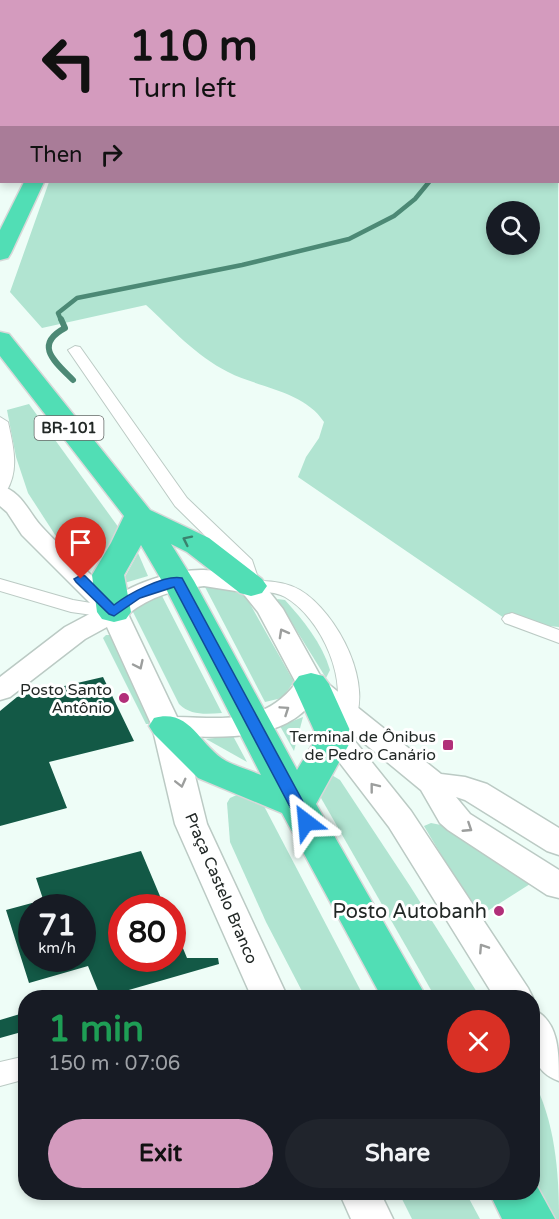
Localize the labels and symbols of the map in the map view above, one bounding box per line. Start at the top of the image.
road number: BR-101 [34,416,104,440]
pin [55,517,106,579]
one-way arrow [182,535,193,547]
one-way arrow [279,629,290,639]
one-way arrow [131,658,143,669]
place label: Posto Santo Antônio [20,680,112,718]
marker: Posto Santo Antônio [117,691,131,705]
one-way arrow [279,706,290,717]
place label: Terminal de Ônibus de Pedro Canário [289,727,436,765]
marker: Terminal de Ônibus de Pedro Canário [441,738,455,752]
one-way arrow [174,777,187,787]
one-way arrow [371,783,382,794]
position arrow [274,790,338,854]
street label: Praça Castelo Branco [180,810,262,967]
one-way arrow [462,820,472,832]
speed limit sign: 80 [108,894,186,972]
place label: Posto Autobanh [333,900,487,924]
marker: Posto Autobanh [492,904,506,918]
one-way arrow [480,944,491,955]

